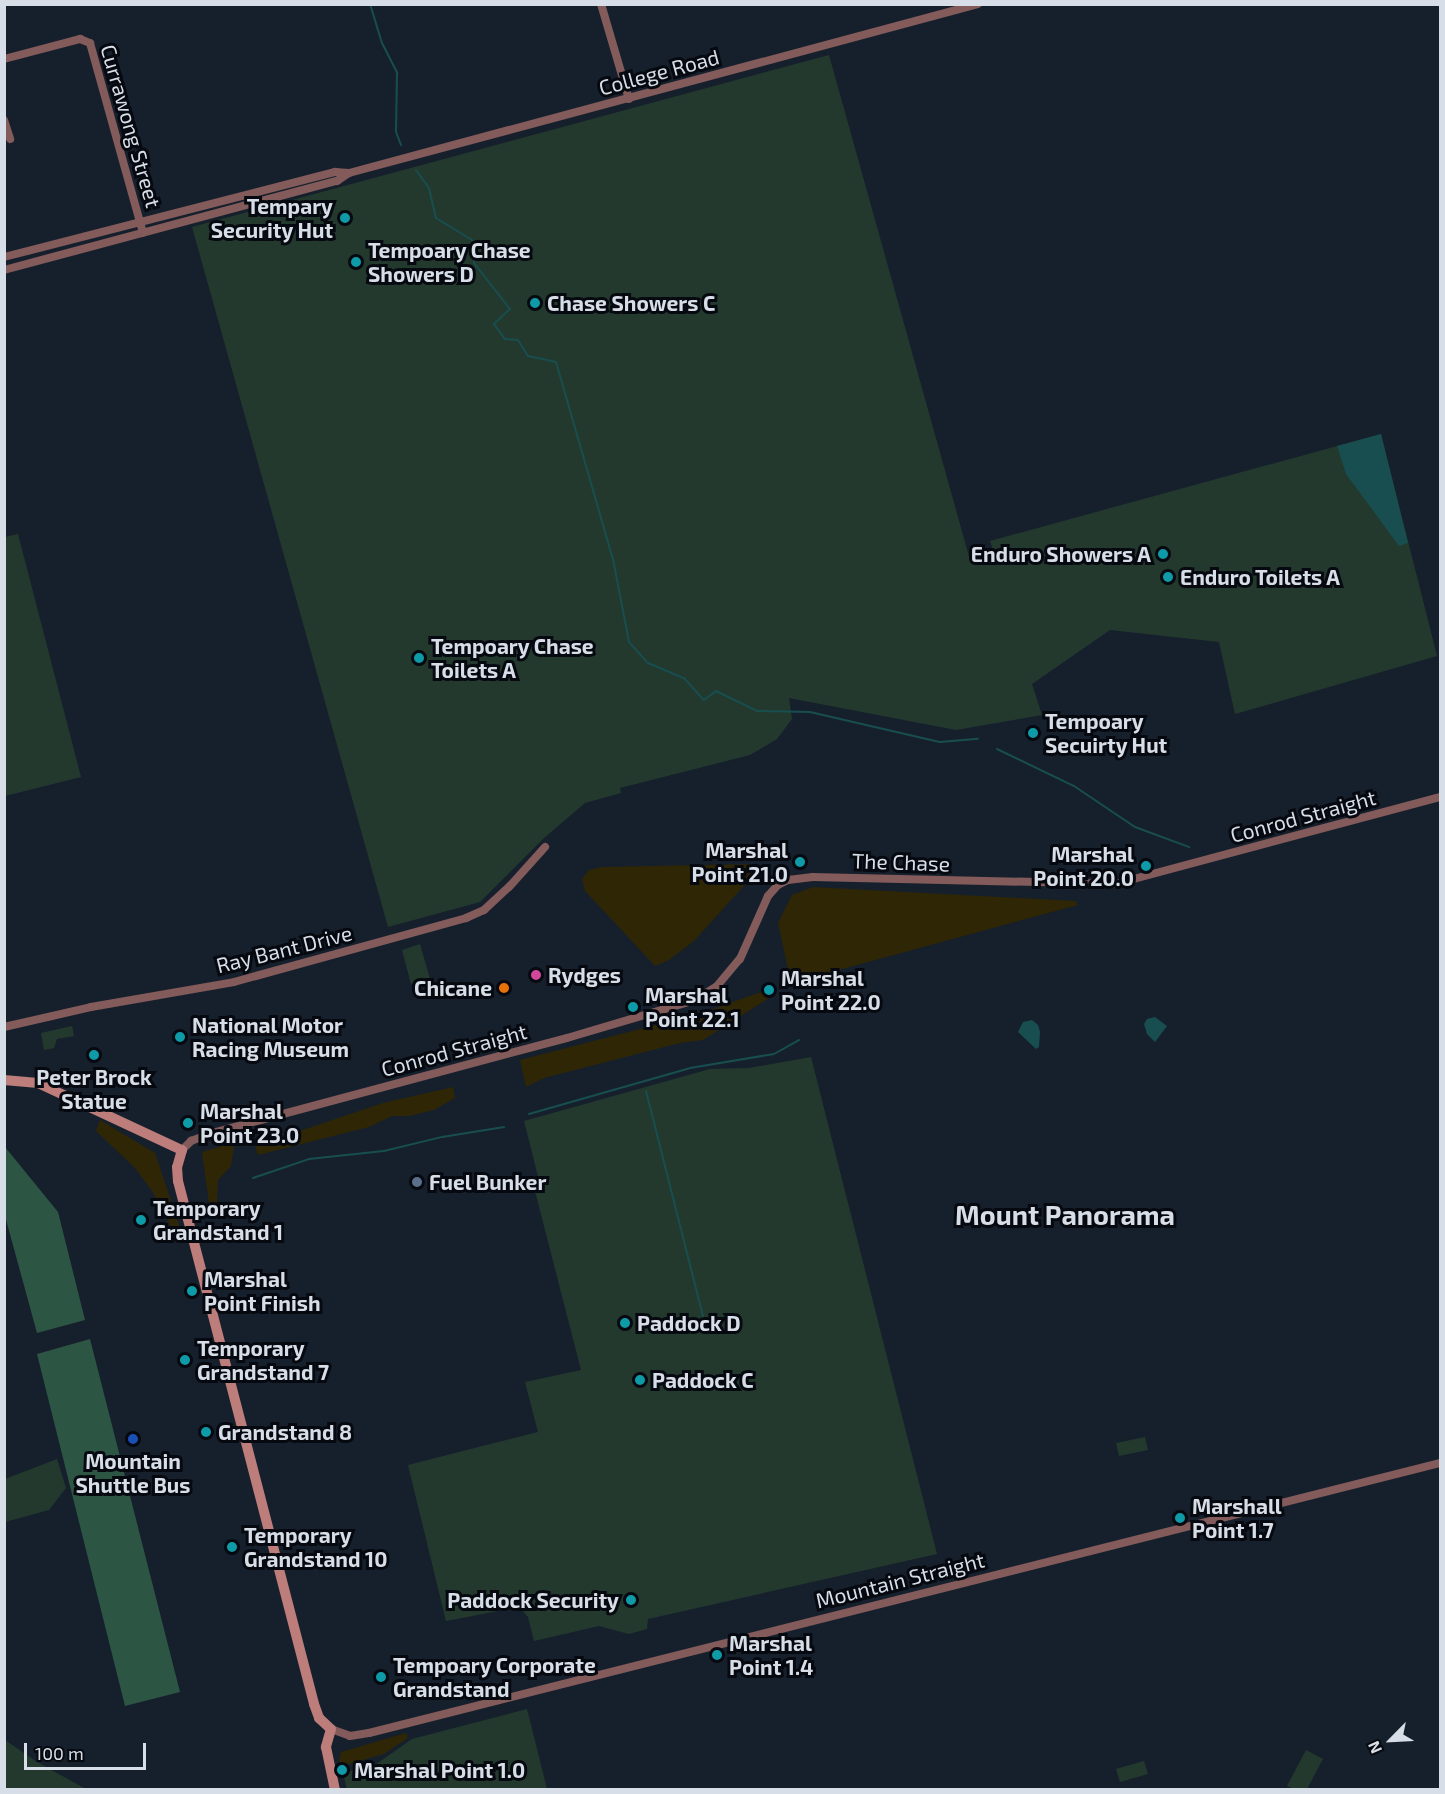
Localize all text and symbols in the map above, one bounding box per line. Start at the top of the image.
street label: Currawong Street [96,42,166,210]
street label: College Road [596,44,722,100]
place label: Tempary Security Hut [210,193,333,243]
marker: Tempary Security Hut [338,211,352,225]
place label: Tempoary Chase Showers D [368,237,531,287]
marker: Tempoary Chase Showers D [349,255,363,269]
place label: Chase Showers C [547,290,715,316]
marker: Chase Showers C [528,296,542,310]
place label: Enduro Showers A [970,541,1151,567]
marker: Enduro Showers A [1156,547,1170,561]
place label: Enduro Toilets A [1180,564,1341,590]
marker: Enduro Toilets A [1161,570,1175,584]
place label: Tempoary Chase Toilets A [431,633,594,683]
marker: Tempoary Chase Toilets A [412,651,426,665]
place label: Tempoary Secuirty Hut [1045,708,1168,758]
marker: Tempoary Secuirty Hut [1026,726,1040,740]
street label: Conrod Straight [1227,784,1379,848]
place label: Marshal Point 21.0 [691,837,788,887]
place label: Marshal Point 20.0 [1033,841,1134,891]
street label: The Chase [852,848,950,876]
marker: Marshal Point 21.0 [793,855,807,869]
marker: Marshal Point 20.0 [1139,859,1153,873]
street label: Ray Bant Drive [213,920,355,978]
place label: Rydges [548,962,621,988]
place label: Marshal Point 22.0 [781,965,881,1015]
marker: Rydges [529,968,543,982]
place label: Chicane [414,975,492,1001]
marker: Chicane [497,981,511,995]
place label: Marshal Point 22.1 [645,982,740,1032]
marker: Marshal Point 22.0 [762,983,776,997]
marker: Marshal Point 22.1 [626,1000,640,1014]
place label: National Motor Racing Museum [192,1012,349,1062]
street label: Conrod Straight [378,1018,530,1082]
marker: National Motor Racing Museum [173,1030,187,1044]
marker: Peter Brock Statue [87,1048,101,1062]
place label: Peter Brock Statue [36,1064,152,1114]
place label: Marshal Point 23.0 [200,1098,299,1148]
marker: Marshal Point 23.0 [181,1116,195,1130]
place label: Fuel Bunker [429,1169,547,1195]
marker: Fuel Bunker [410,1175,424,1189]
place label: Temporary Grandstand 1 [153,1195,283,1245]
district label: Mount Panorama [955,1199,1175,1231]
marker: Temporary Grandstand 1 [134,1213,148,1227]
place label: Marshal Point Finish [204,1266,321,1316]
marker: Marshal Point Finish [185,1284,199,1298]
place label: Paddock D [637,1310,741,1336]
marker: Paddock D [618,1316,632,1330]
place label: Temporary Grandstand 7 [197,1335,329,1385]
marker: Temporary Grandstand 7 [178,1353,192,1367]
place label: Paddock C [652,1367,754,1393]
marker: Paddock C [633,1373,647,1387]
place label: Grandstand 8 [218,1419,352,1445]
marker: Grandstand 8 [199,1425,213,1439]
marker: Mountain Shuttle Bus [126,1432,140,1446]
place label: Mountain Shuttle Bus [76,1448,190,1498]
place label: Marshall Point 1.7 [1192,1493,1282,1543]
marker: Marshall Point 1.7 [1173,1511,1187,1525]
place label: Temporary Grandstand 10 [244,1522,387,1572]
marker: Temporary Grandstand 10 [225,1540,239,1554]
street label: Mountain Straight [813,1547,987,1613]
place label: Paddock Security [447,1587,619,1613]
marker: Paddock Security [624,1593,638,1607]
place label: Marshal Point 1.4 [729,1630,813,1680]
marker: Marshal Point 1.4 [710,1648,724,1662]
place label: Tempoary Corporate Grandstand [393,1652,596,1702]
marker: Tempoary Corporate Grandstand [374,1670,388,1684]
north arrow [1361,1710,1421,1770]
scale bar [27,1731,148,1769]
text: N [1363,1738,1385,1757]
text: 100 m [35,1742,84,1764]
place label: Marshal Point 1.0 [354,1757,526,1783]
marker: Marshal Point 1.0 [335,1763,349,1777]

